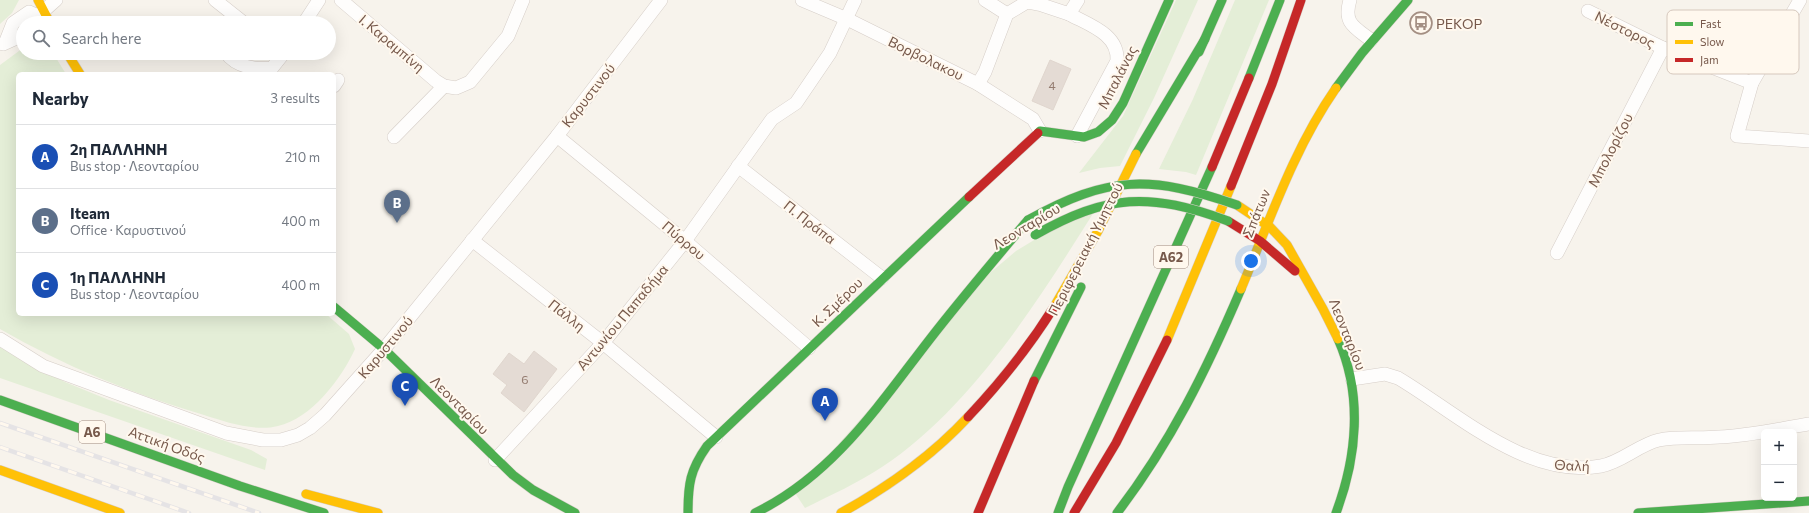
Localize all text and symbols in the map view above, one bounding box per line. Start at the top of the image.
street label: Νέστορος [1592,7,1658,51]
bus stop icon: ΡΕΚΟΡ [1408,10,1434,36]
legend [1667,10,1799,74]
street label: Ι. Καραμπίνη [356,11,428,75]
place label: ΡΕΚΟΡ [1436,15,1482,32]
search box [16,16,336,60]
text: Fast [1700,17,1722,30]
icon: search [30,27,52,49]
text: Search here [62,29,141,47]
street label: Βορβολακου [886,32,966,84]
text: Slow [1700,35,1725,48]
street label: Μπαλάνας [1094,42,1140,112]
text: Jam [1700,53,1719,67]
street label: Καρυστινού [558,60,618,130]
house number: 4 [1048,78,1056,92]
text: Nearby [32,88,89,109]
text: 3 results [271,90,320,106]
street label: Μπολορίζου [1584,110,1636,190]
text: 2η ΠΑΛΛΗΝΗ [70,140,167,158]
text: A [40,149,50,165]
text: 210 m [285,149,320,165]
text: Bus stop · Λεονταρίου [70,158,199,174]
street label: Περιφερειακή Υμηττού [1044,179,1126,318]
street label: Σπάτων [1239,186,1273,240]
pin: B [384,190,410,223]
street label: Π. Πράπα [781,197,839,247]
street label: Λεονταρίου [989,199,1063,253]
text: Iteam [70,204,110,222]
text: B [41,213,49,229]
text: 400 m [281,213,320,229]
street label: Πύρρου [659,217,709,263]
text: Office · Καρυστινού [70,222,186,238]
road number: Α62 [1154,246,1188,268]
your location [1241,251,1261,271]
street label: Αντωνίου Παπαδήμα [573,261,671,373]
text: 1η ΠΑΛΛΗΝΗ [70,268,166,286]
street label: Κ. Σμέρου [808,274,866,330]
text: C [41,277,49,293]
text: 400 m [281,277,320,293]
text: Bus stop · Λεονταρίου [70,286,199,302]
street label: Πάλλη [545,295,589,335]
street label: Λεονταρίου [1326,296,1370,372]
street label: Καρυστινού [354,312,416,382]
street label: Λεονταρίου [427,372,493,438]
house number: 6 [521,372,529,386]
pin: C [392,373,418,406]
pin: A [812,388,838,421]
road number: Α6 [79,421,105,443]
street label: Αττική Οδός [126,422,208,466]
map controls [1761,429,1797,501]
button: + [1761,429,1797,465]
street label: Θαλή [1554,456,1590,474]
button: − [1761,465,1797,501]

